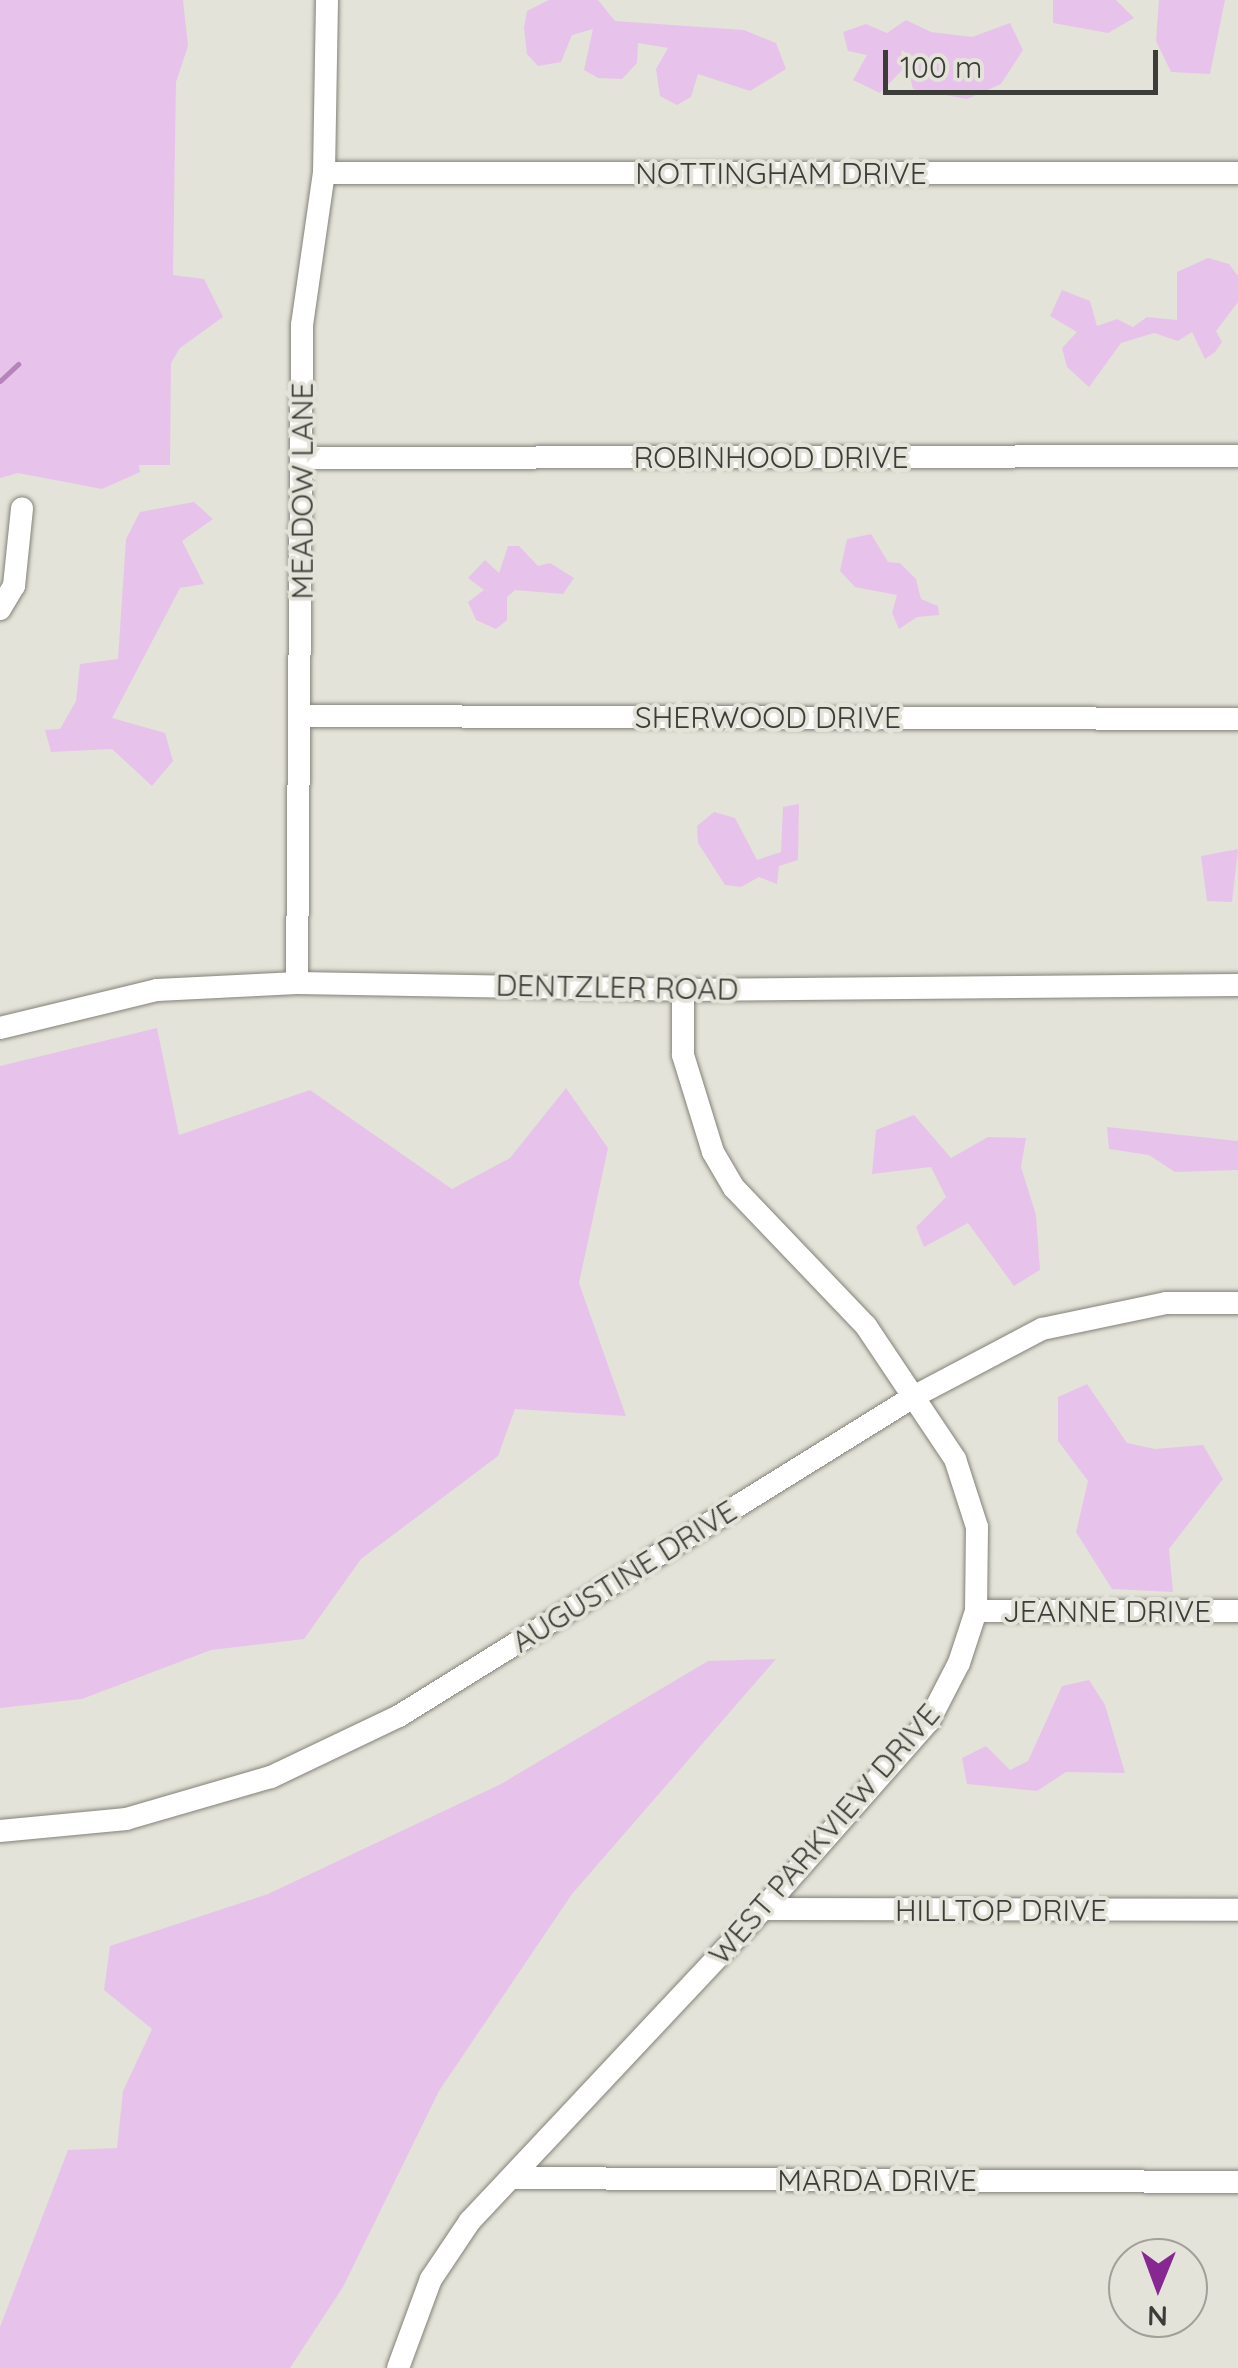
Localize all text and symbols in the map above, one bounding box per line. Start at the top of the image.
scale bar [888,30,1163,92]
text: 100 m [900,48,982,86]
street label: NOTTINGHAM DRIVE [635,155,927,191]
street label: MEADOW LANE [284,382,320,600]
street label: ROBINHOOD DRIVE [633,439,909,475]
street label: SHERWOOD DRIVE [635,699,901,735]
street label: DENTZLER ROAD [495,967,739,1007]
street label: AUGUSTINE DRIVE [505,1492,743,1660]
street label: JEANNE DRIVE [1003,1593,1211,1629]
street label: WEST PARKVIEW DRIVE [701,1696,947,1972]
street label: HILLTOP DRIVE [895,1892,1107,1928]
street label: MARDA DRIVE [777,2162,977,2198]
north arrow [1108,2238,1208,2338]
text: N [1147,2299,1168,2334]

